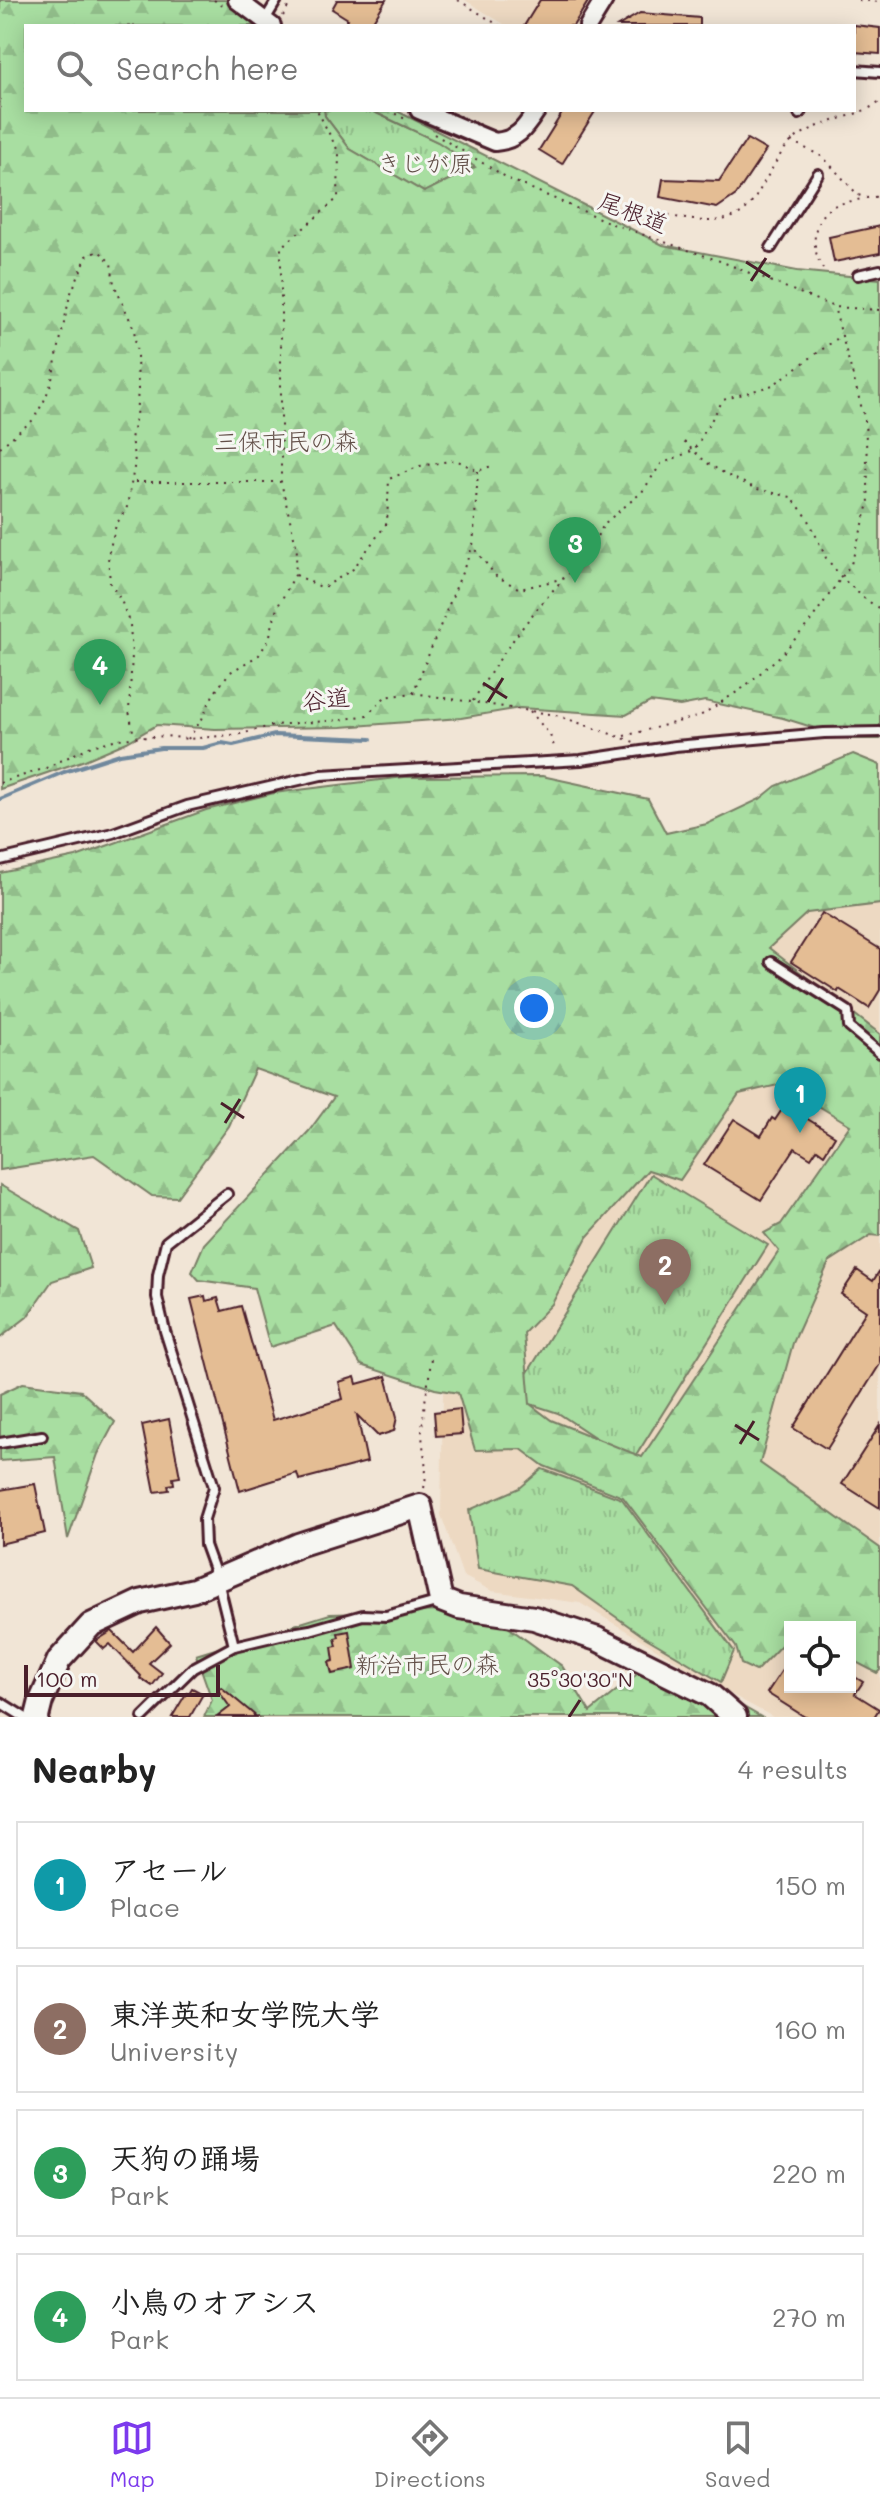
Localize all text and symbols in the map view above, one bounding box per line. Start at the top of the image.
search box [24,24,856,112]
icon: search [52,46,96,90]
text: Search here [116,48,299,88]
park label: きじが原 [377,147,473,178]
street label: 尾根道 [594,184,673,239]
park label: 三保市民の森 [214,425,358,456]
pin: 3 [549,517,601,583]
pin: 4 [74,639,126,705]
street label: 谷道 [300,680,352,717]
your location [514,988,554,1028]
pin: 1 [774,1067,826,1133]
pin: 2 [639,1239,691,1305]
map controls [784,1621,856,1693]
button: locate [784,1621,856,1693]
park label: 新治市民の森 [355,1648,499,1679]
scale bar [24,1661,220,1697]
text: 100 m [36,1664,98,1693]
text: 35°30'30"N [527,1666,633,1692]
text: Nearby [32,1747,157,1792]
text: 4 results [738,1752,848,1786]
text: アセール [110,1849,228,1889]
text: 1 [54,1868,66,1902]
text: 150 m [774,1868,846,1902]
text: Place [110,1890,180,1924]
text: 東洋英和女学院大学 [110,1993,380,2033]
text: 2 [53,2012,67,2046]
text: 160 m [774,2012,846,2046]
text: University [110,2034,238,2068]
text: 天狗の踊場 [110,2137,260,2177]
text: 3 [52,2156,68,2190]
text: 220 m [772,2156,846,2190]
text: Park [110,2178,169,2212]
text: 小鳥のオアシス [110,2281,319,2321]
text: 4 [52,2300,68,2334]
text: 270 m [772,2300,846,2334]
text: Park [110,2322,169,2356]
tab: Map [110,2416,155,2493]
tab: Directions [374,2416,486,2493]
tab: Saved [705,2416,770,2493]

